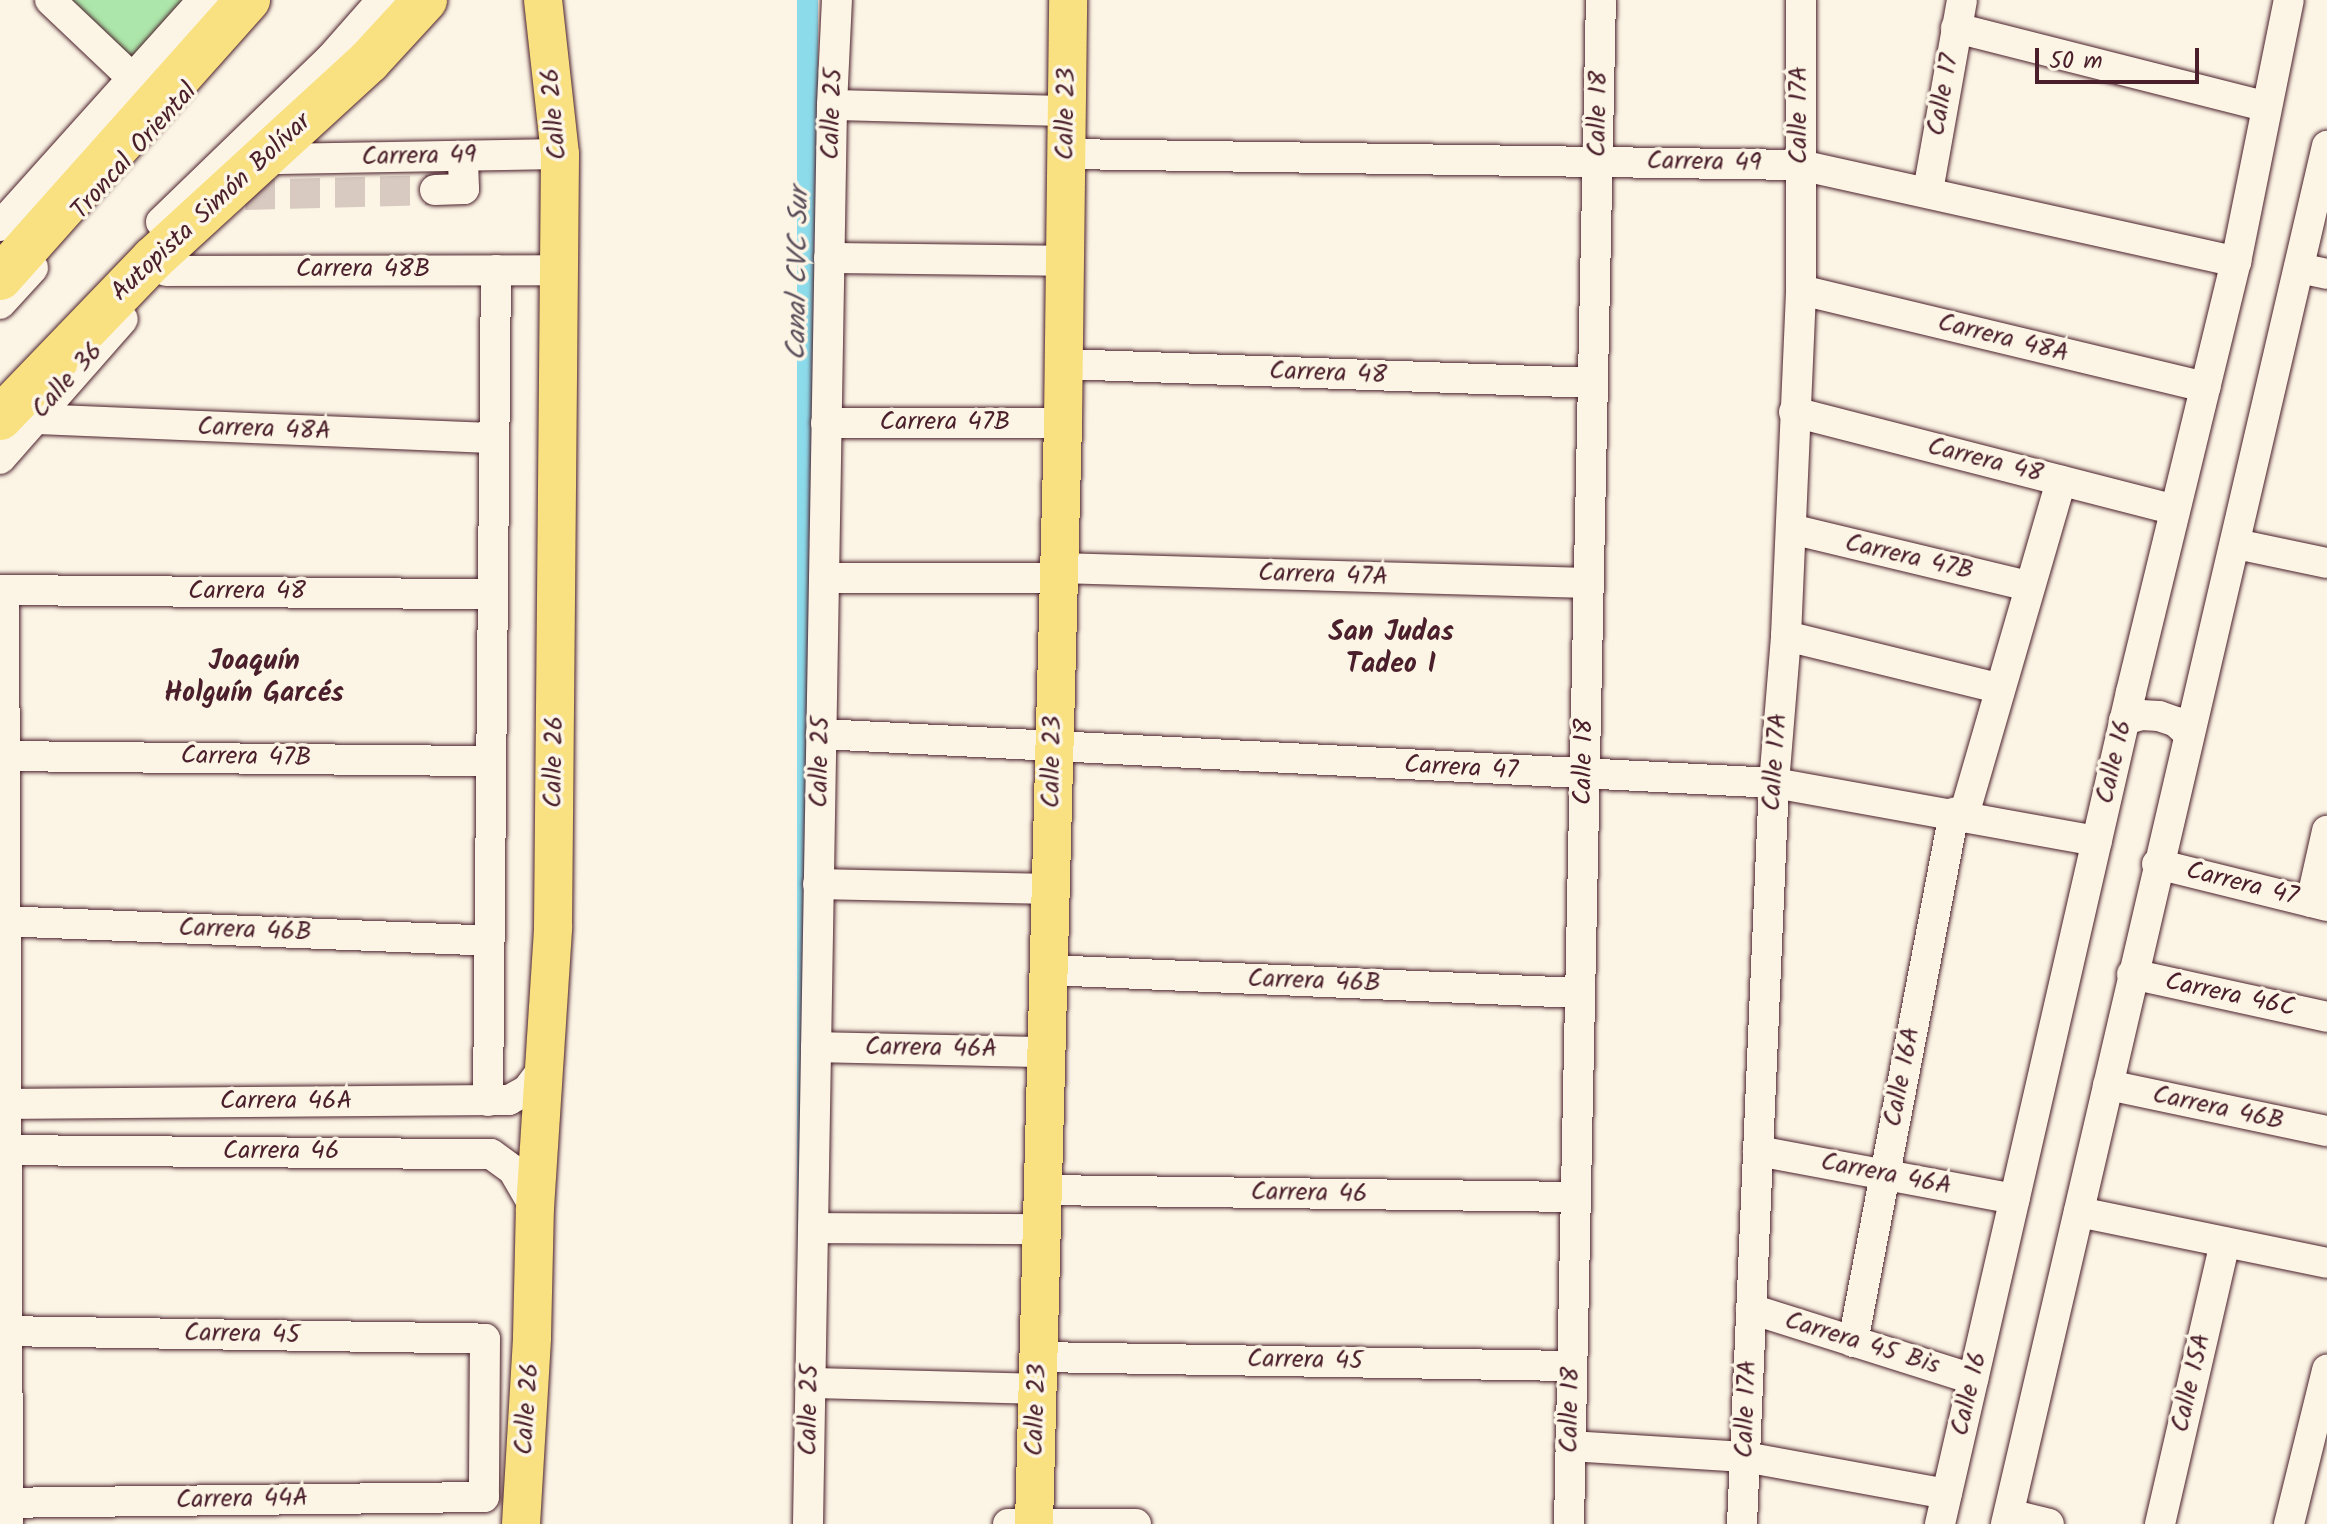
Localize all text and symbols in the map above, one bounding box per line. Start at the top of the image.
scale bar [2039,32,2203,82]
text: 50 m [2049,42,2103,81]
street label: Calle 17 [1921,52,1967,138]
street label: Calle 17A [1784,66,1816,164]
street label: Calle 26 [535,67,575,161]
street label: Calle 23 [1051,67,1083,161]
street label: Calle 25 [816,68,850,160]
street label: Calle 18 [1583,71,1615,157]
street label: Troncal Oriental [65,77,205,227]
street label: Autopista Simón Bolívar [106,107,318,309]
street label: Carrera 49 [361,140,477,174]
street label: Carrera 49 [1646,146,1762,180]
water label: Canal CVC Sur [781,187,817,361]
street label: Carrera 48B [296,254,430,286]
street label: Carrera 48A [1934,308,2072,370]
street label: Calle 36 [26,336,110,426]
street label: Carrera 48 [1269,356,1387,392]
street label: Carrera 47B [880,407,1010,439]
street label: Carrera 48A [197,412,331,448]
street label: Carrera 48 [1924,432,2046,490]
street label: Carrera 47B [1842,528,1976,588]
street label: Carrera 47A [1257,558,1389,594]
street label: Carrera 48 [188,576,306,608]
district label: San Judas Tadeo I [1328,616,1454,682]
district label: Joaquín Holguín Garcés [164,645,344,711]
street label: Calle 17A [1757,712,1795,812]
street label: Calle 23 [1037,715,1069,809]
street label: Calle 26 [539,716,571,808]
street label: Calle 25 [805,716,837,808]
street label: Calle 16 [2090,717,2140,807]
street label: Calle 18 [1569,719,1601,805]
street label: Carrera 47B [180,741,312,775]
street label: Carrera 47 [1403,750,1519,788]
street label: Carrera 47 [2183,856,2301,914]
street label: Carrera 46B [178,913,312,949]
street label: Carrera 46B [1247,964,1381,1000]
street label: Carrera 46C [2162,967,2298,1025]
street label: Calle 16A [1878,1024,1928,1130]
street label: Carrera 46A [864,1032,998,1066]
street label: Carrera 46B [2150,1080,2286,1138]
street label: Carrera 46A [220,1086,352,1118]
street label: Carrera 46 [223,1136,339,1168]
street label: Carrera 46A [1818,1147,1954,1203]
street label: Carrera 46 [1250,1177,1368,1211]
street label: Carrera 45 Bis [1781,1306,1943,1382]
street label: Carrera 45 [184,1318,300,1352]
street label: Calle 15A [2165,1330,2219,1436]
street label: Carrera 45 [1247,1344,1363,1378]
street label: Calle 16 [1945,1349,1995,1439]
street label: Calle 17A [1730,1359,1764,1459]
street label: Calle 26 [509,1362,547,1456]
street label: Calle 23 [1020,1363,1054,1457]
street label: Calle 25 [794,1364,826,1456]
street label: Calle 18 [1555,1367,1587,1453]
street label: Carrera 44A [176,1483,308,1517]

